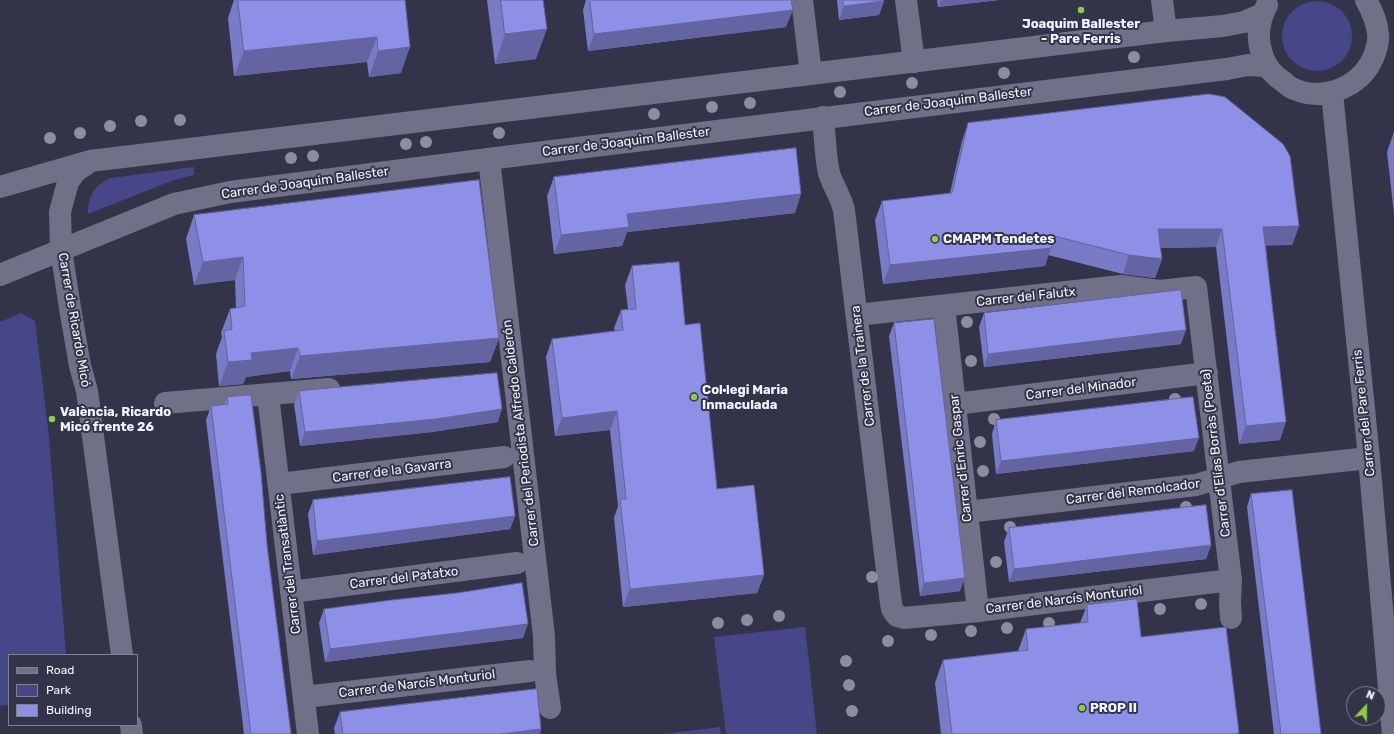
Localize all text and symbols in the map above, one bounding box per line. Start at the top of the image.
marker: Joaquim Ballester - Pare Ferris [1076,5,1086,15]
place label: Joaquim Ballester - Pare Ferris [1022,16,1140,47]
street label: Carrer de Joaquim Ballester [863,84,1033,120]
street label: Carrer de Joaquim Ballester [541,124,711,160]
street label: Carrer de Joaquim Ballester [220,164,390,202]
place label: CMAPM Tendetes [943,231,1055,247]
marker: CMAPM Tendetes [930,234,940,244]
street label: Carrer de Ricardo Micó [54,251,94,389]
street label: Carrer del Falutx [976,284,1076,310]
street label: Carrer de la Trainera [848,305,878,427]
street label: Carrer del Periodista Alfredo Calderón [499,319,543,547]
street label: Carrer del Pare Ferris [1350,349,1378,477]
street label: Carrer d'Elías Borràs (Poeta) [1198,368,1234,538]
street label: Carrer del Minador [1025,374,1137,404]
place label: Col·legi Maria Inmaculada [702,382,788,413]
marker: Col·legi Maria Inmaculada [689,392,699,402]
street label: Carrer d'Enric Gaspar [947,393,975,523]
place label: València, Ricardo Micó frente 26 [60,404,171,435]
marker: València, Ricardo Micó frente 26 [47,414,57,424]
street label: Carrer de la Gavarra [332,456,452,486]
street label: Carrer del Remolcador [1065,476,1201,508]
street label: Carrer del Transatlàntic [272,493,304,635]
street label: Carrer del Patatxo [349,564,459,592]
street label: Carrer de Narcís Monturiol [985,583,1143,617]
legend [8,654,138,726]
text: Road [46,663,74,677]
street label: Carrer de Narcís Monturiol [338,667,496,701]
text: Park [46,683,71,697]
north arrow [1346,686,1386,726]
text: N [1364,688,1376,703]
place label: PROP II [1090,700,1137,716]
text: Building [46,703,92,717]
marker: PROP II [1077,703,1087,713]

